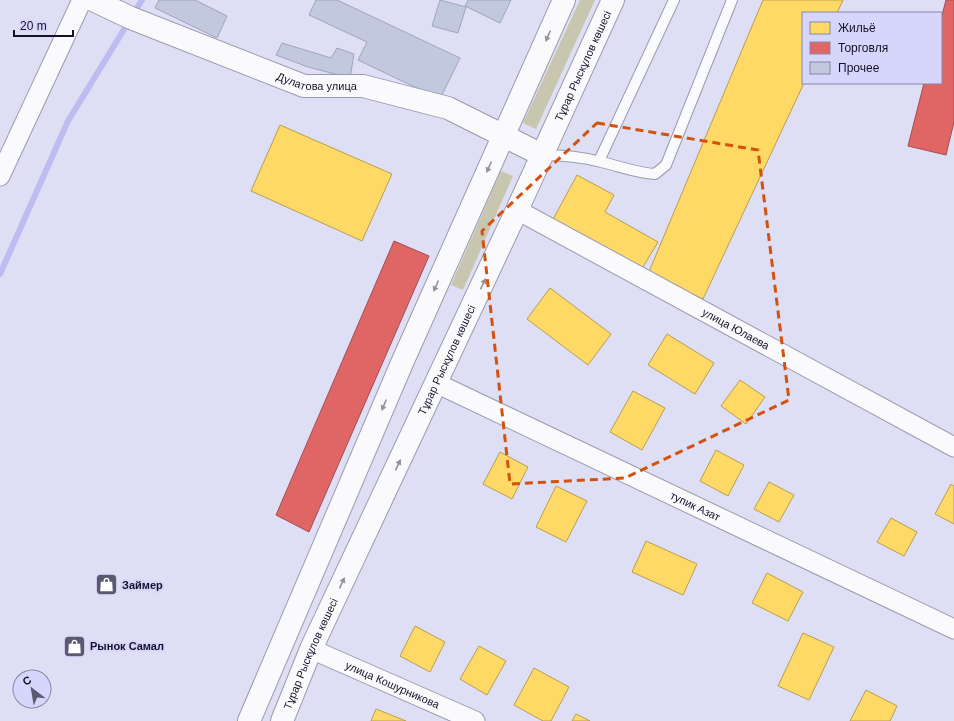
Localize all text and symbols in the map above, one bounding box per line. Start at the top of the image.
street label: Тұрар Рыскұлов көшесі [552,9,613,123]
scale bar [14,12,73,38]
legend [802,12,942,84]
text: 20 m [20,19,47,33]
text: Жильё [838,21,876,35]
one-way arrow [545,30,551,41]
text: Торговля [838,41,888,55]
text: Прочее [838,61,880,75]
street label: Дулатова улица [275,70,358,92]
one-way arrow [486,162,492,174]
one-way arrow [480,278,486,290]
one-way arrow [433,280,439,292]
street label: Тұрар Рыскұлов көшесі [416,303,478,417]
street label: улица Юлаева [700,306,772,352]
one-way arrow [381,399,387,410]
one-way arrow [395,459,401,471]
street label: тупик Азат [668,489,722,523]
shop icon: Займер [94,572,120,598]
one-way arrow [339,577,345,588]
place label: Займер [122,579,163,591]
street label: Тұрар Рыскұлов көшесі [281,596,340,711]
shop icon: Рынок Самал [62,633,88,659]
place label: Рынок Самал [90,640,164,652]
street label: улица Кошурникова [344,659,442,711]
north arrow [12,669,52,709]
text: С [20,673,33,688]

